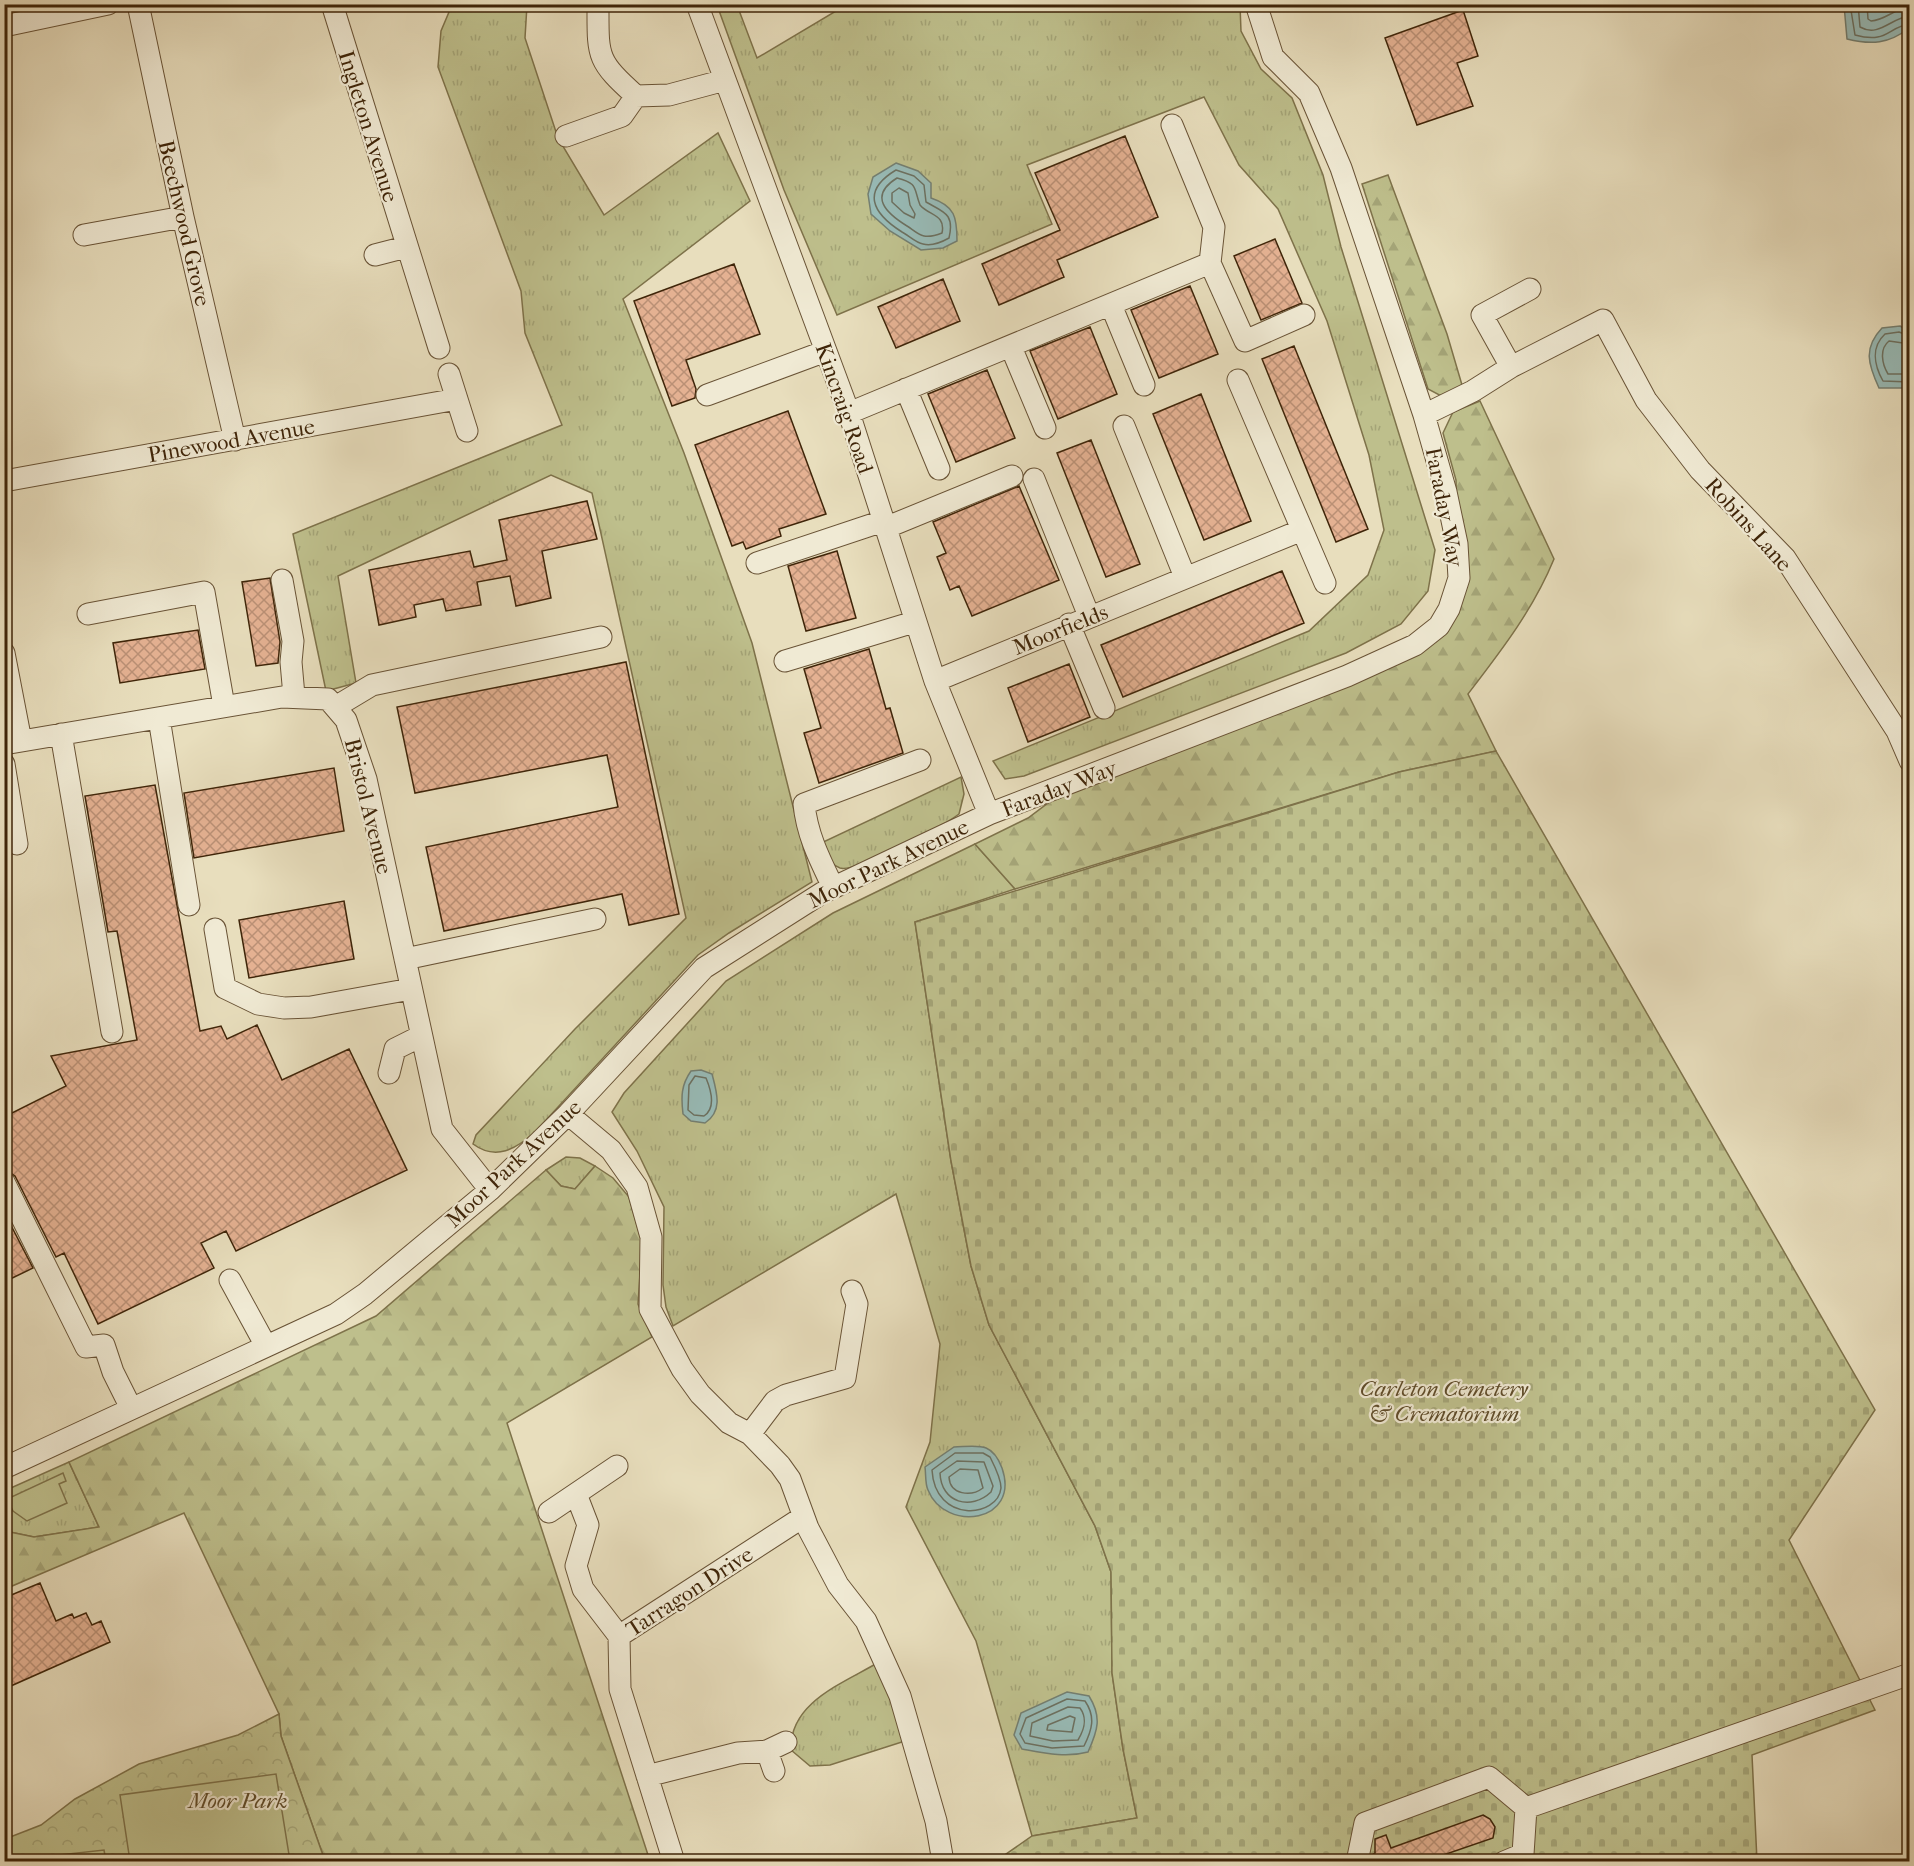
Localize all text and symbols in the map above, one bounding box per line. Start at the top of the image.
street label: Ingleton Avenue [333,47,404,205]
street label: Beechwood Grove [152,138,216,309]
street label: Kincraig Road [810,340,879,478]
street label: Pinewood Avenue [146,413,317,468]
street label: Faraday Way [1420,445,1469,570]
street label: Robins Lane [1699,472,1797,577]
street label: Moorfields [1009,599,1112,661]
street label: Bristol Avenue [339,736,397,877]
street label: Faraday Way [998,755,1122,823]
street label: Moor Park Avenue [804,814,973,914]
street label: Moor Park Avenue [441,1094,587,1233]
park label: Carleton Cemetery & Crematorium [1360,1376,1529,1427]
street label: Tarragon Drive [621,1541,758,1642]
park label: Moor Park [186,1788,288,1814]

